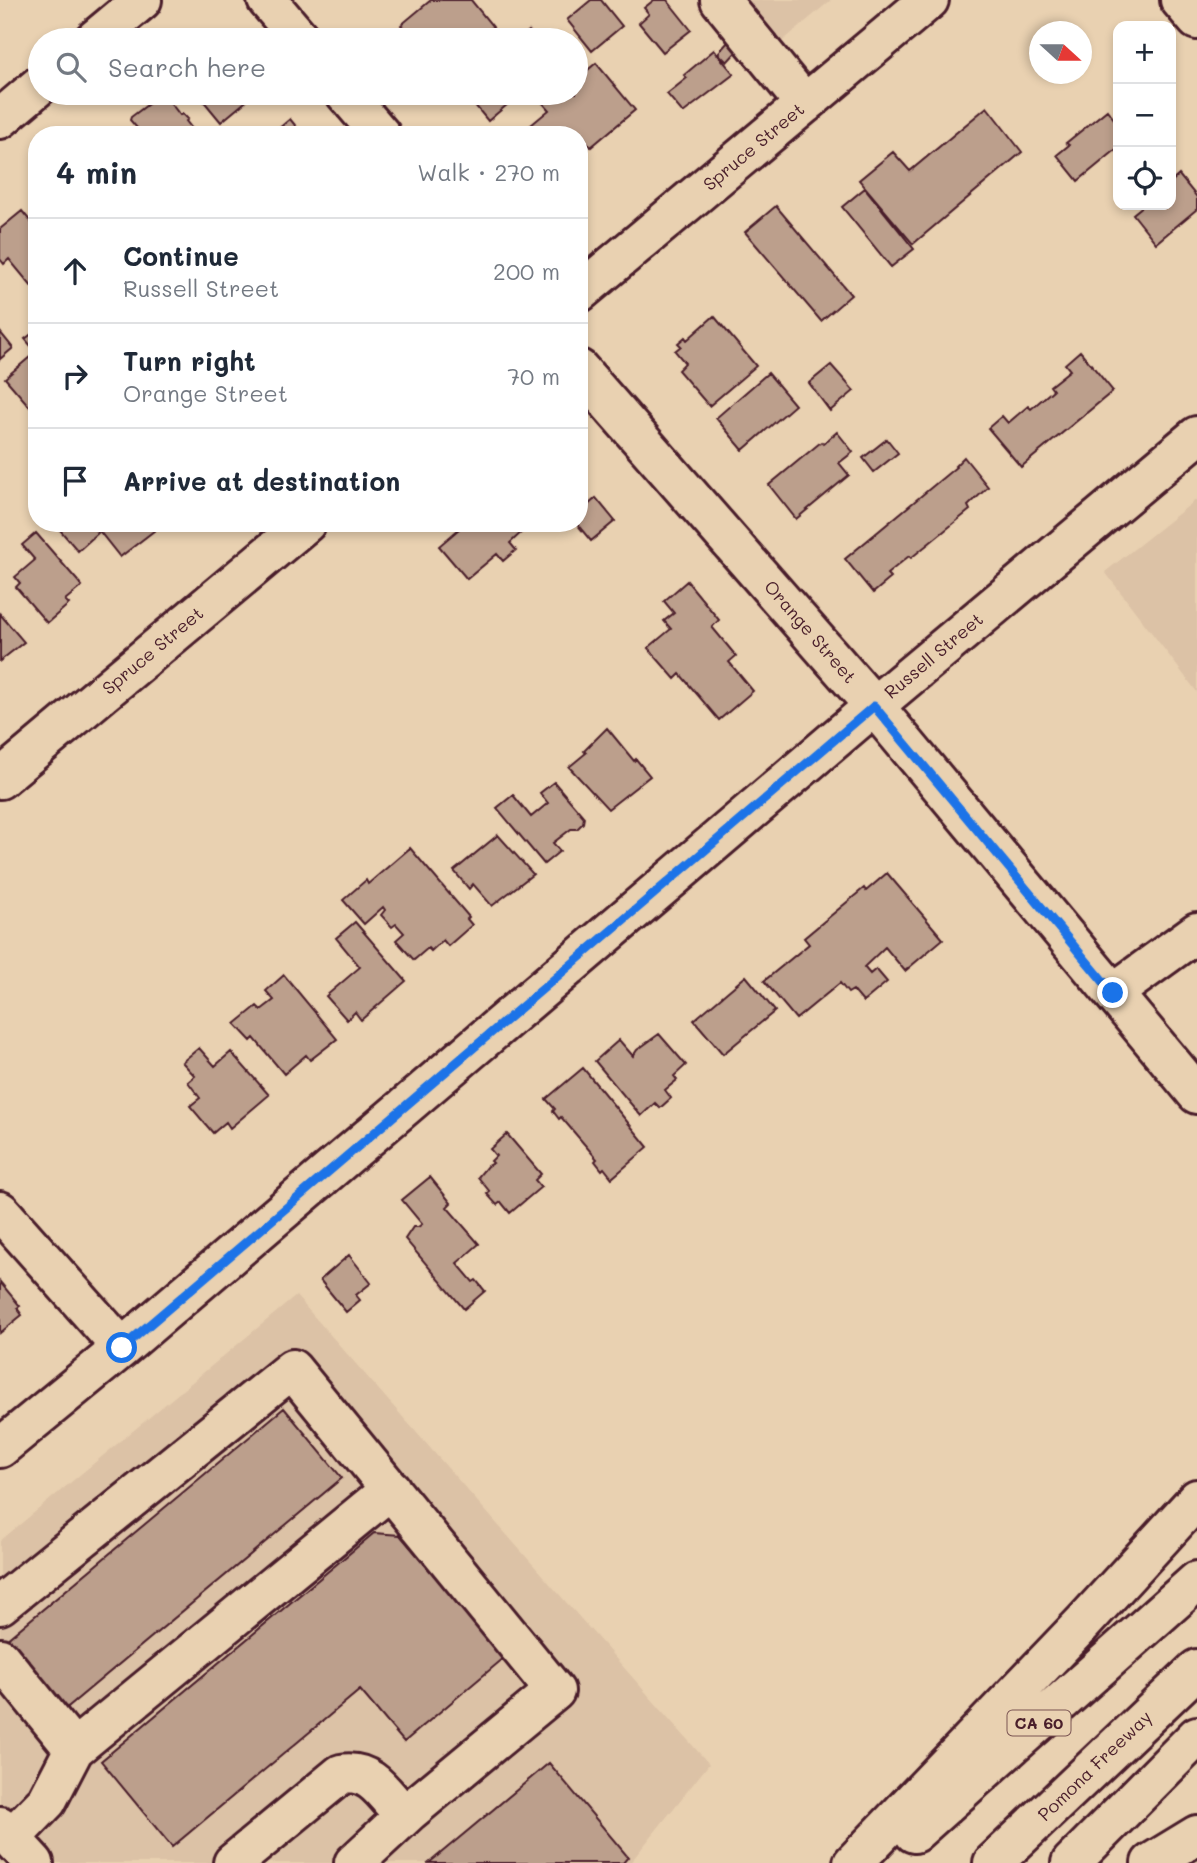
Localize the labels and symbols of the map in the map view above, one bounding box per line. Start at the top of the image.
north arrow [1029,21,1092,84]
street label: Spruce Street [698,97,809,196]
street label: Orange Street [759,575,862,688]
street label: Spruce Street [97,601,208,700]
street label: Russell Street [879,607,988,704]
route end [1097,977,1128,1008]
route start [106,1332,137,1363]
street label: Pomona Freeway [1032,1705,1156,1826]
road number: CA 60 [1007,1710,1070,1736]

